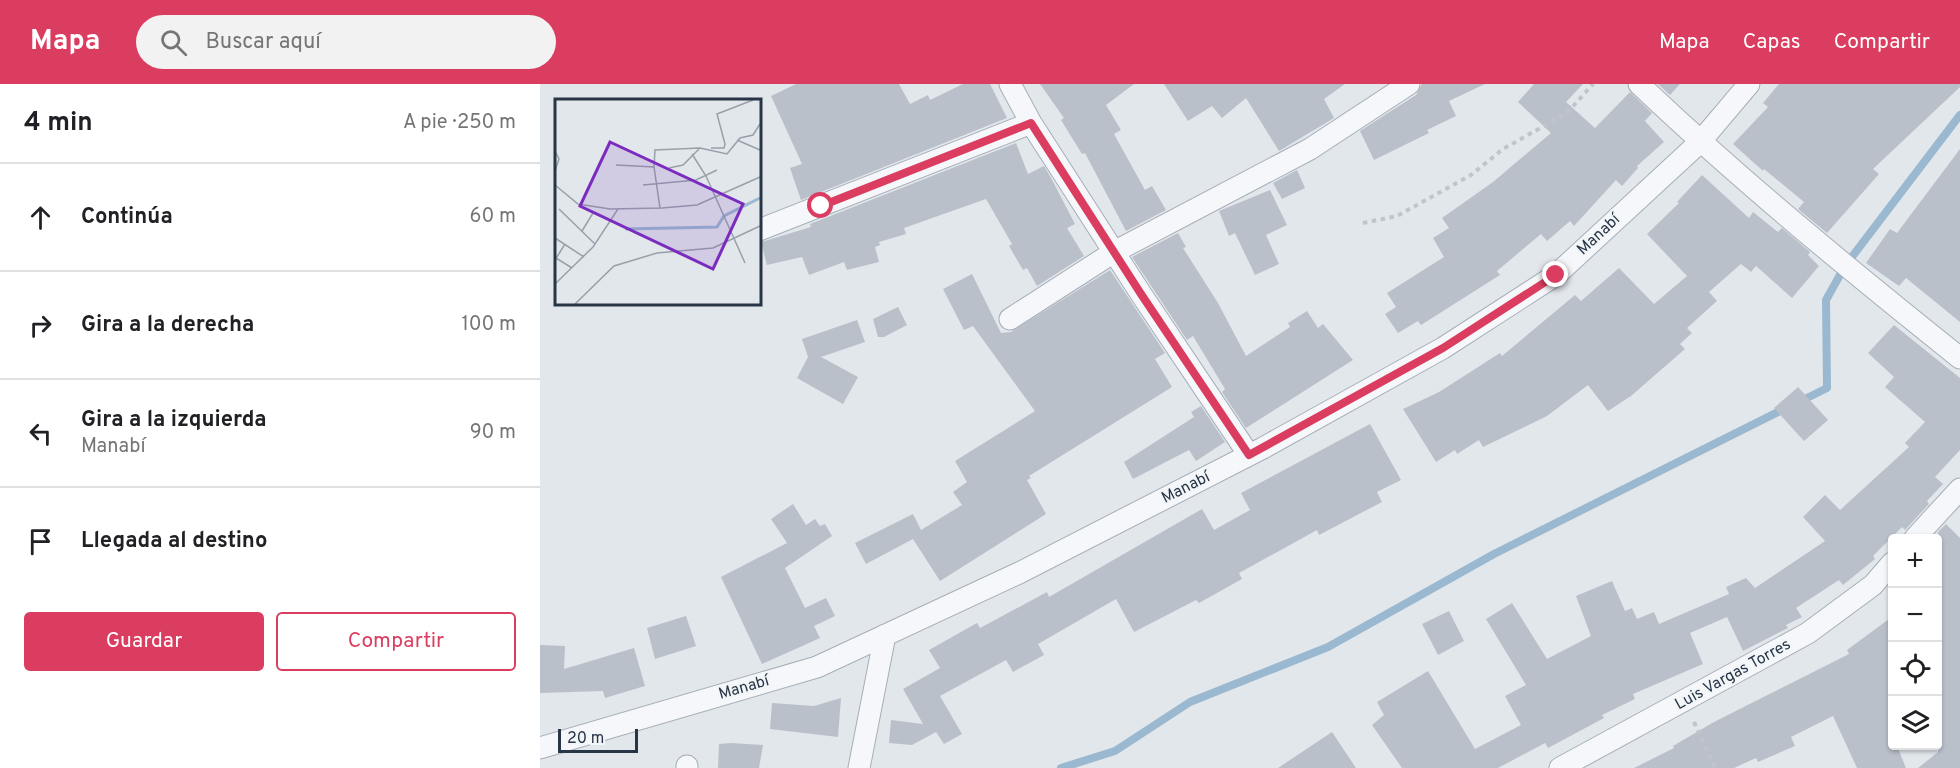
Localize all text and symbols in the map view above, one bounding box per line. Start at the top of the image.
search box [136,15,556,69]
text: Mapa [30,24,100,60]
icon: search [157,26,190,59]
text: Buscar aquí [205,29,321,56]
text: Mapa [1659,29,1710,56]
text: Capas [1743,29,1801,56]
text: Compartir [1834,29,1930,56]
inset map [555,99,760,304]
text: 4 min [24,107,93,140]
text: A pie · 250 m [403,110,516,136]
route start [807,192,833,218]
icon: ahead [24,201,57,234]
text: Continúa [81,204,173,231]
text: 60 m [470,204,516,230]
street label: Manabí [1573,209,1626,260]
route end [1542,261,1568,287]
icon: right [24,309,57,342]
text: Gira a la derecha [81,312,254,339]
text: 100 m [461,312,516,338]
text: Gira a la izquierda [81,407,267,434]
icon: left [24,417,57,450]
text: 90 m [470,420,516,446]
text: Manabí [81,434,145,460]
street label: Manabí [1158,467,1215,509]
icon: arrive [24,525,57,558]
text: Llegada al destino [81,528,267,555]
map controls [1888,534,1942,750]
button: + [1888,534,1942,588]
button: − [1888,588,1942,642]
button: Guardar [24,612,264,671]
button: Compartir [276,612,516,671]
street label: Luis Vargas Torres [1672,635,1794,715]
button: locate [1888,642,1942,696]
street label: Manabí [716,671,773,705]
button: layers [1888,696,1942,750]
scale bar [558,726,638,754]
text: 20 m [567,729,604,749]

